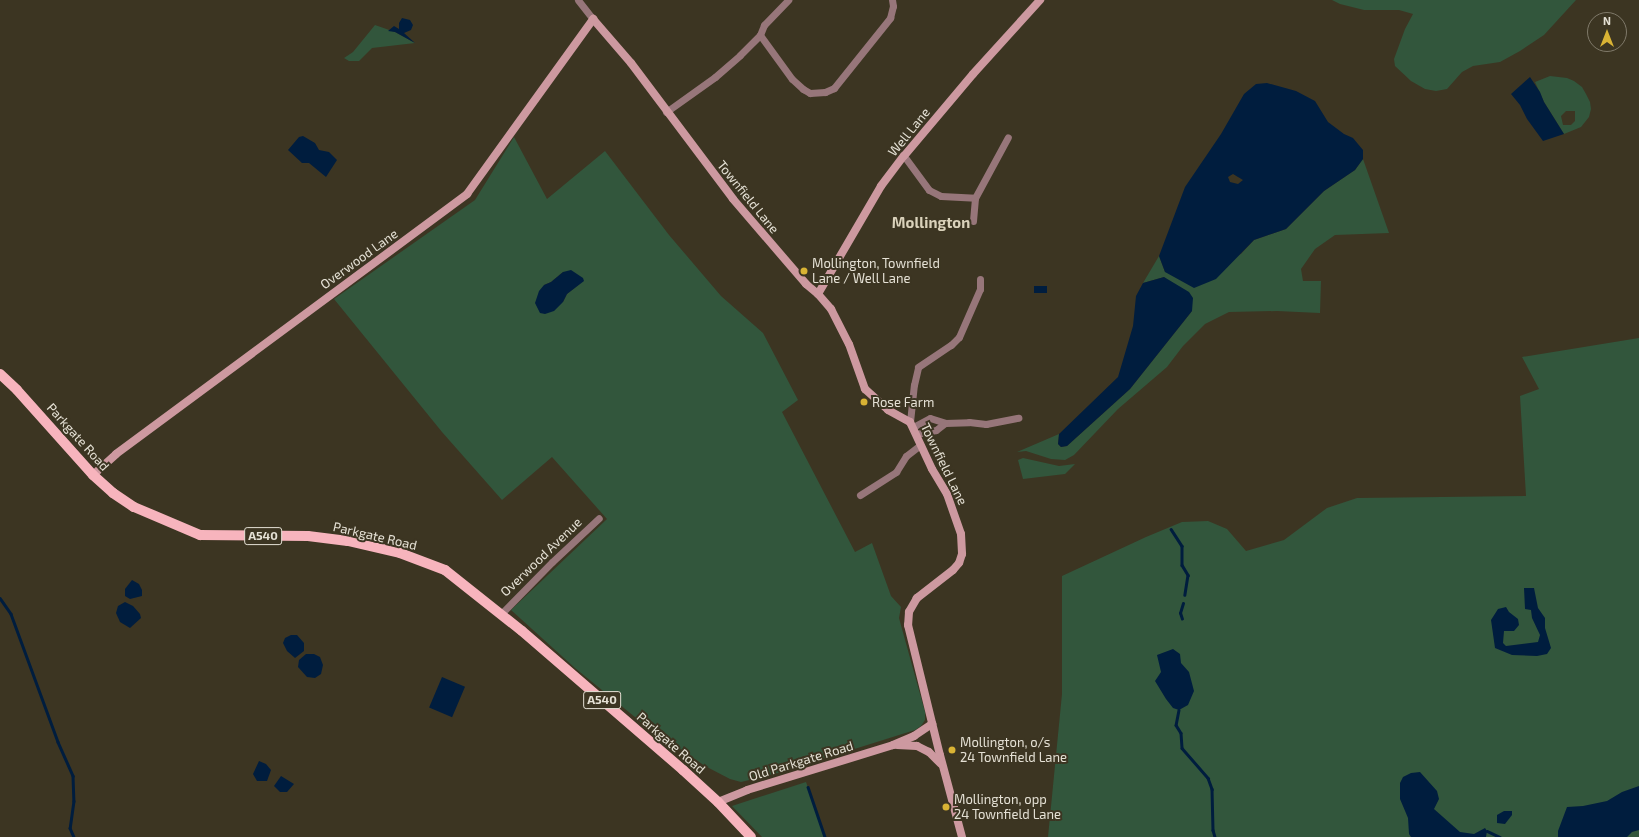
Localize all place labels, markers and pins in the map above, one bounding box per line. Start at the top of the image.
place label: Mollington, Townfield Lane / Well Lane [812,256,940,287]
marker: Mollington, Townfield Lane / Well Lane [799,266,809,276]
place label: Rose Farm [872,394,934,410]
marker: Rose Farm [859,397,869,407]
place label: Mollington, o/s 24 Townfield Lane [960,735,1067,766]
marker: Mollington, o/s 24 Townfield Lane [947,745,957,755]
place label: Mollington, opp 24 Townfield Lane [954,792,1061,823]
marker: Mollington, opp 24 Townfield Lane [941,802,951,812]

